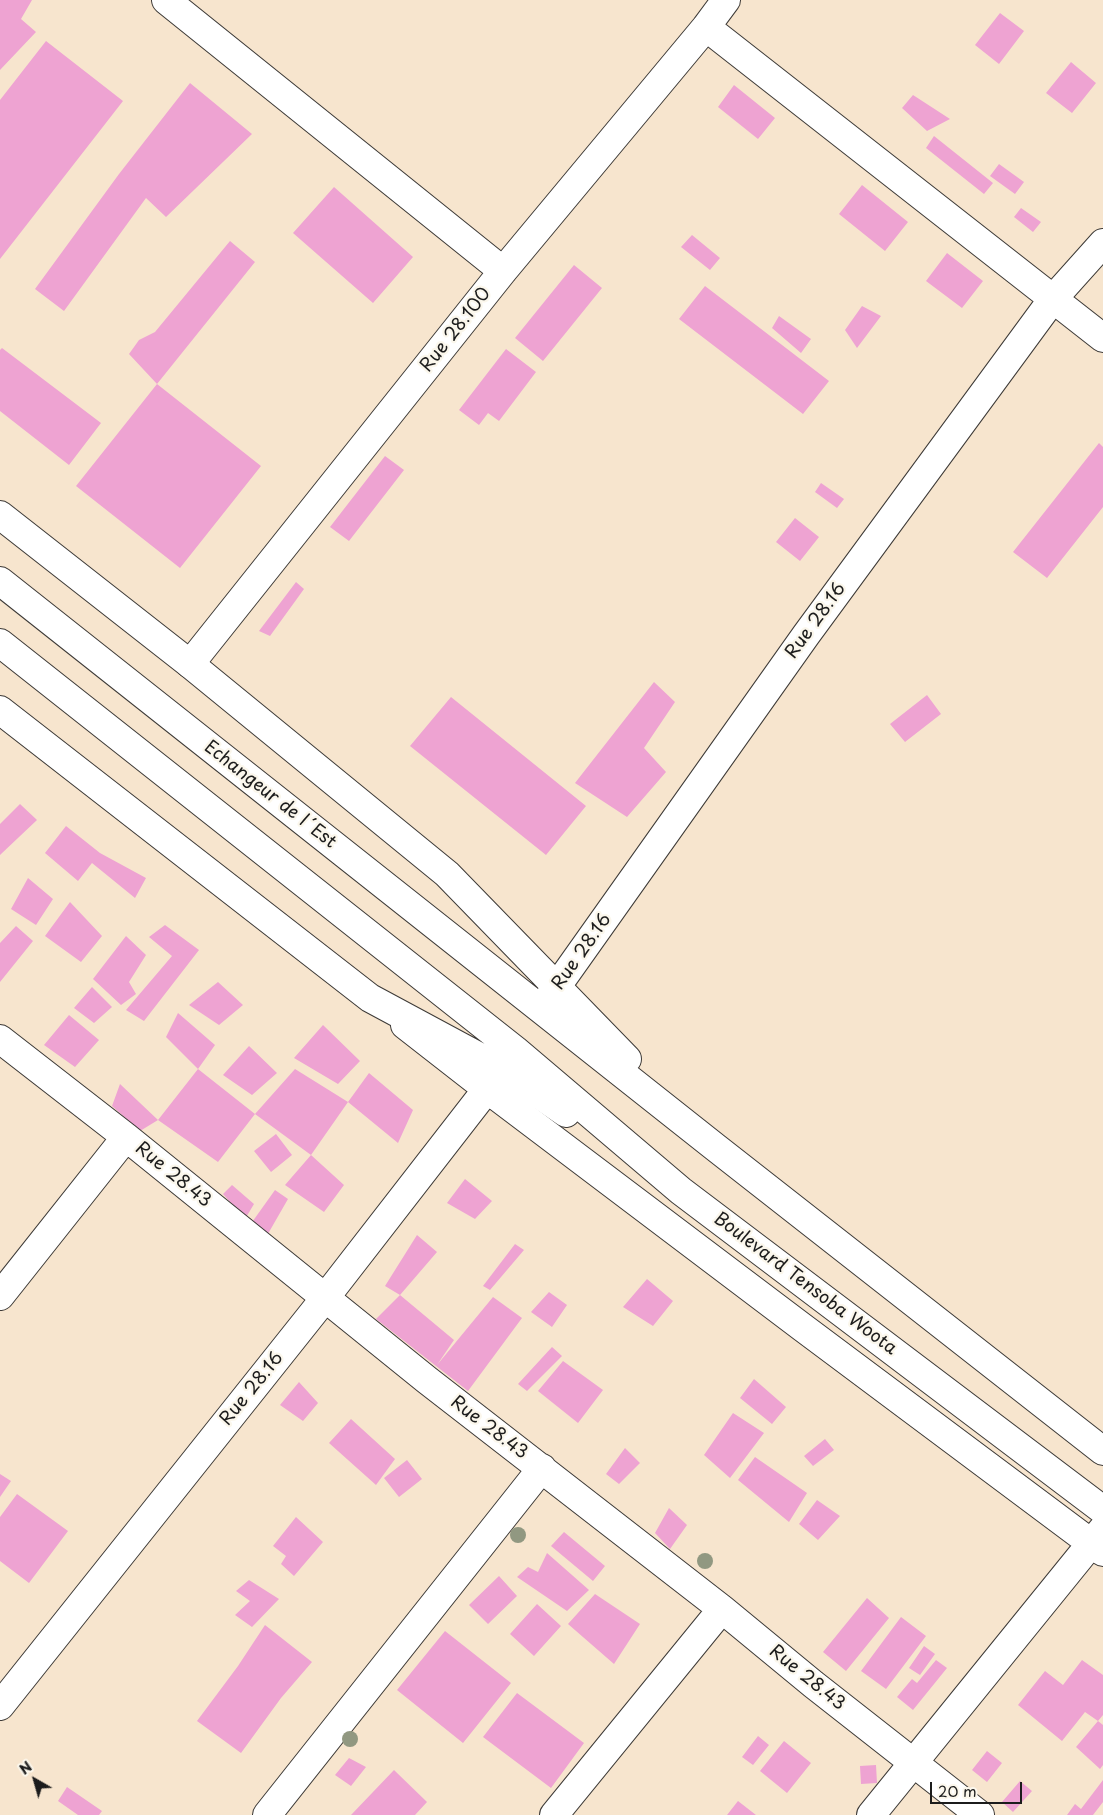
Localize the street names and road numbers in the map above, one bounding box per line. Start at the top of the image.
street label: Rue 28.100 [416,283,496,377]
street label: Rue 28.16 [781,579,851,663]
street label: Echangeur de l´Est [200,737,340,853]
street label: Rue 28.16 [548,910,616,994]
street label: Rue 28.43 [131,1138,215,1212]
street label: Boulevard Tensoba Woota [709,1208,901,1360]
street label: Rue 28.16 [216,1348,288,1430]
street label: Rue 28.43 [446,1392,532,1464]
street label: Rue 28.43 [765,1641,849,1715]

